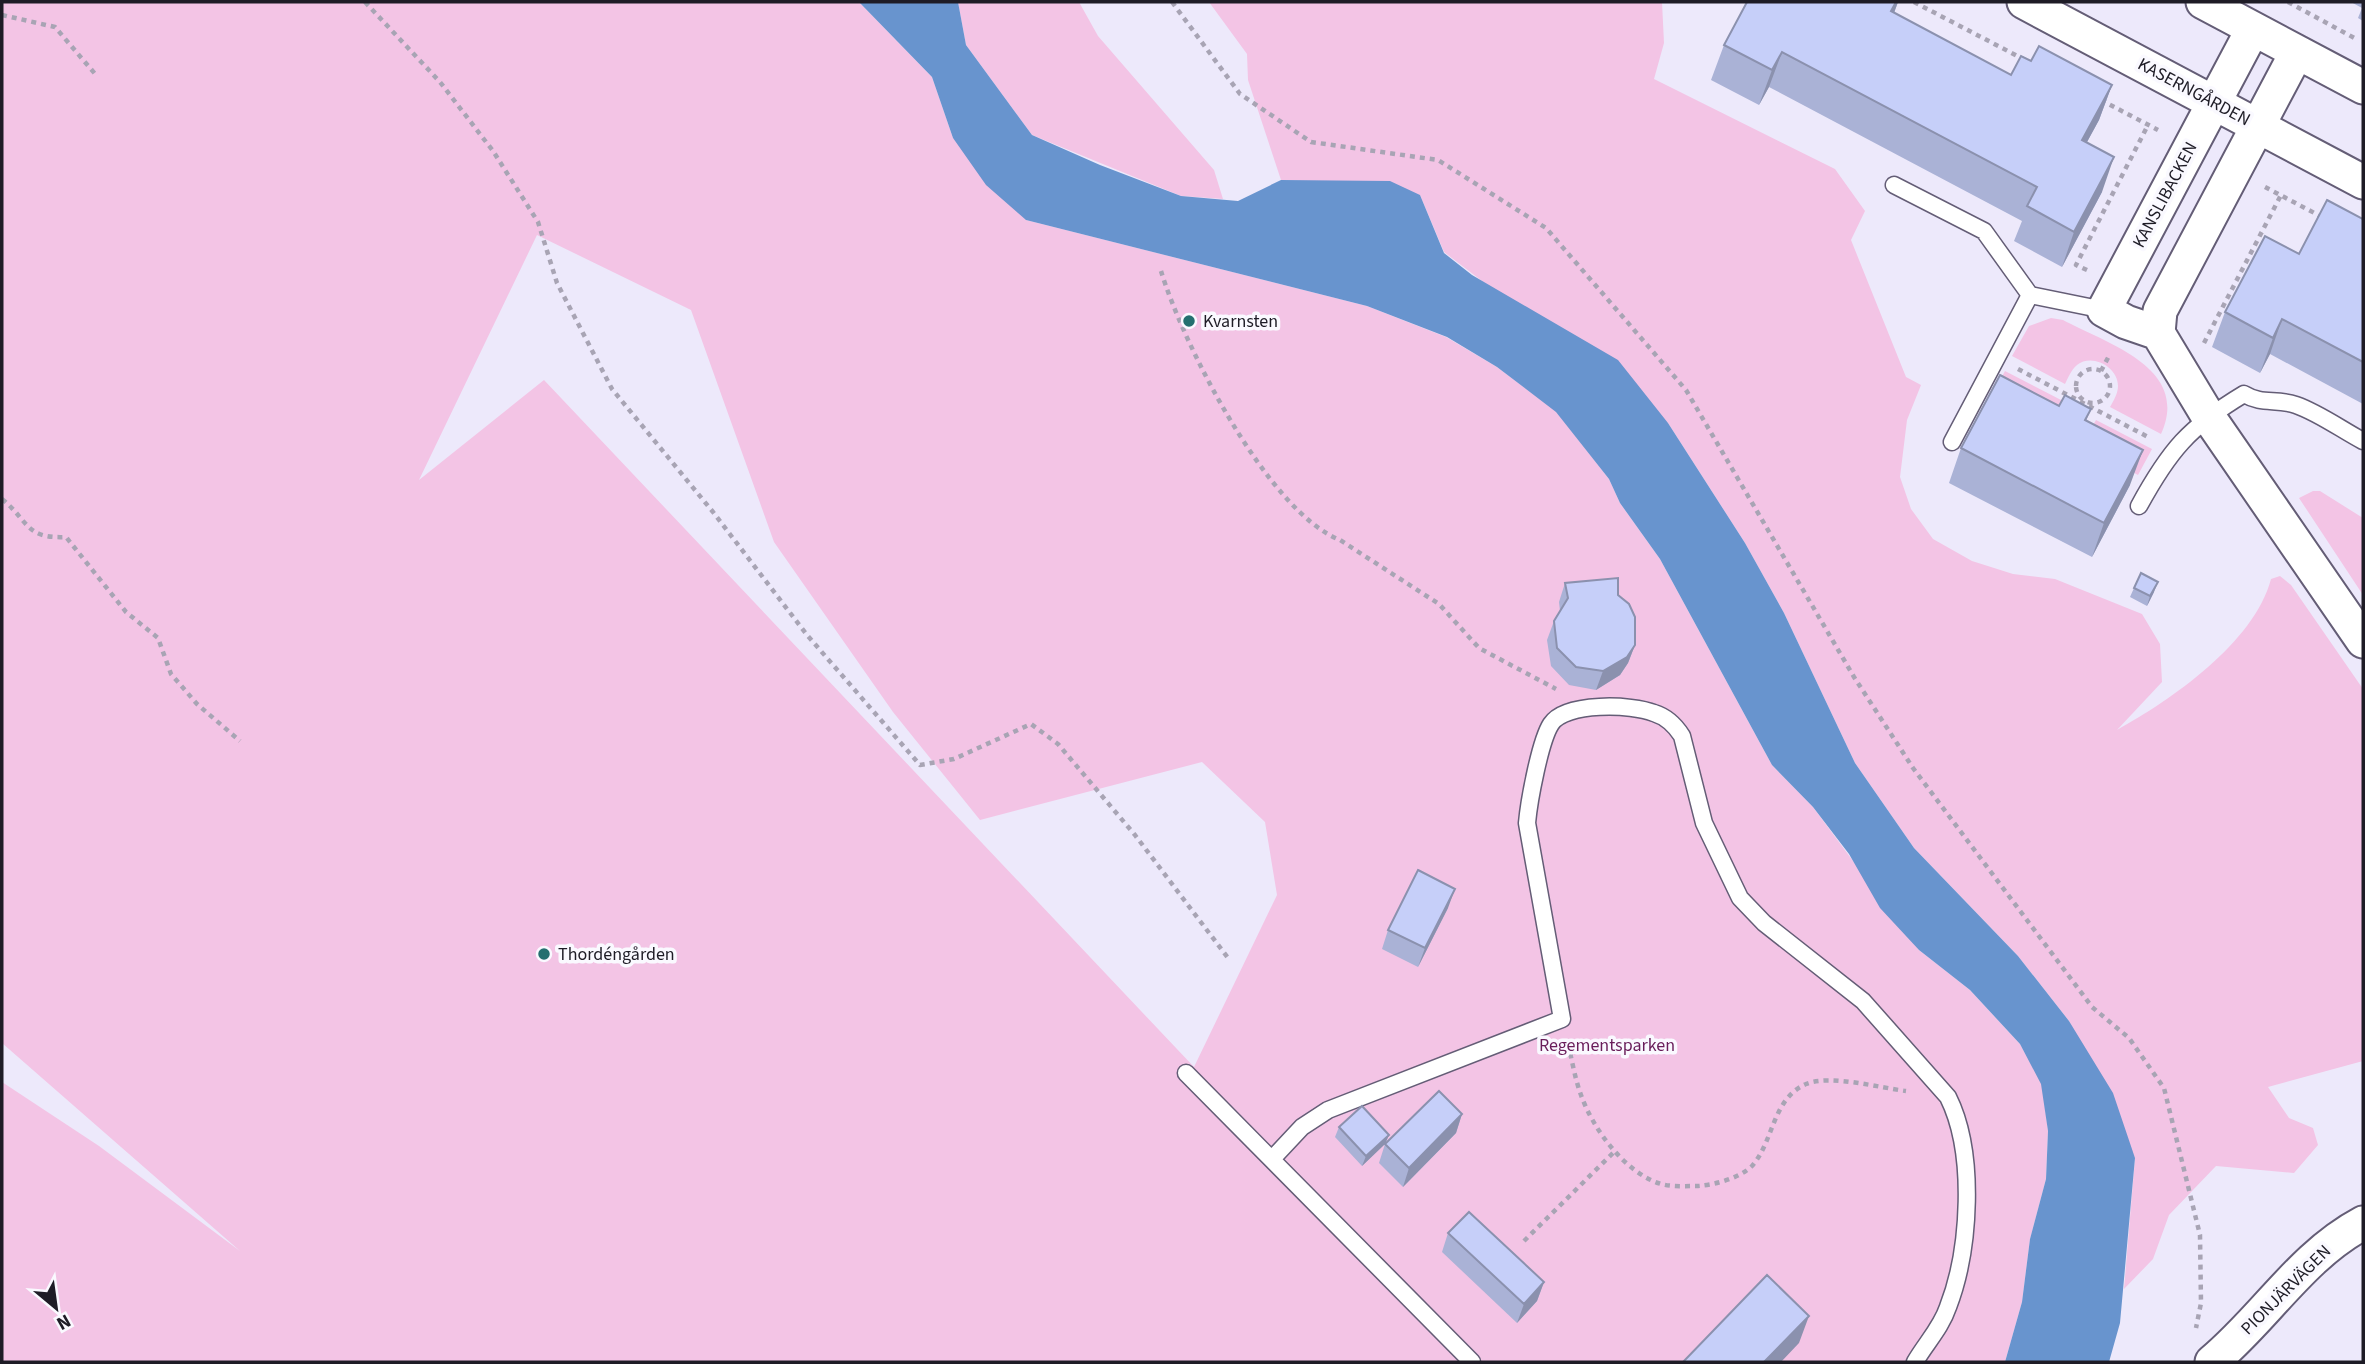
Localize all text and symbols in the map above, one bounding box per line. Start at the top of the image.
street label: KASERNGÅRDEN [2133,52,2255,132]
street label: KANSLIBACKEN [2127,138,2203,252]
place label: Kvarnsten [1203,309,1278,334]
marker: Kvarnsten [1181,313,1197,329]
place label: Thordéngården [558,942,675,967]
marker: Thordéngården [536,946,552,962]
park label: Regementsparken [1539,1033,1675,1058]
street label: PIONJÄRVÄGEN [2235,1239,2337,1341]
north arrow [21,1273,91,1343]
text: N [51,1307,76,1336]

